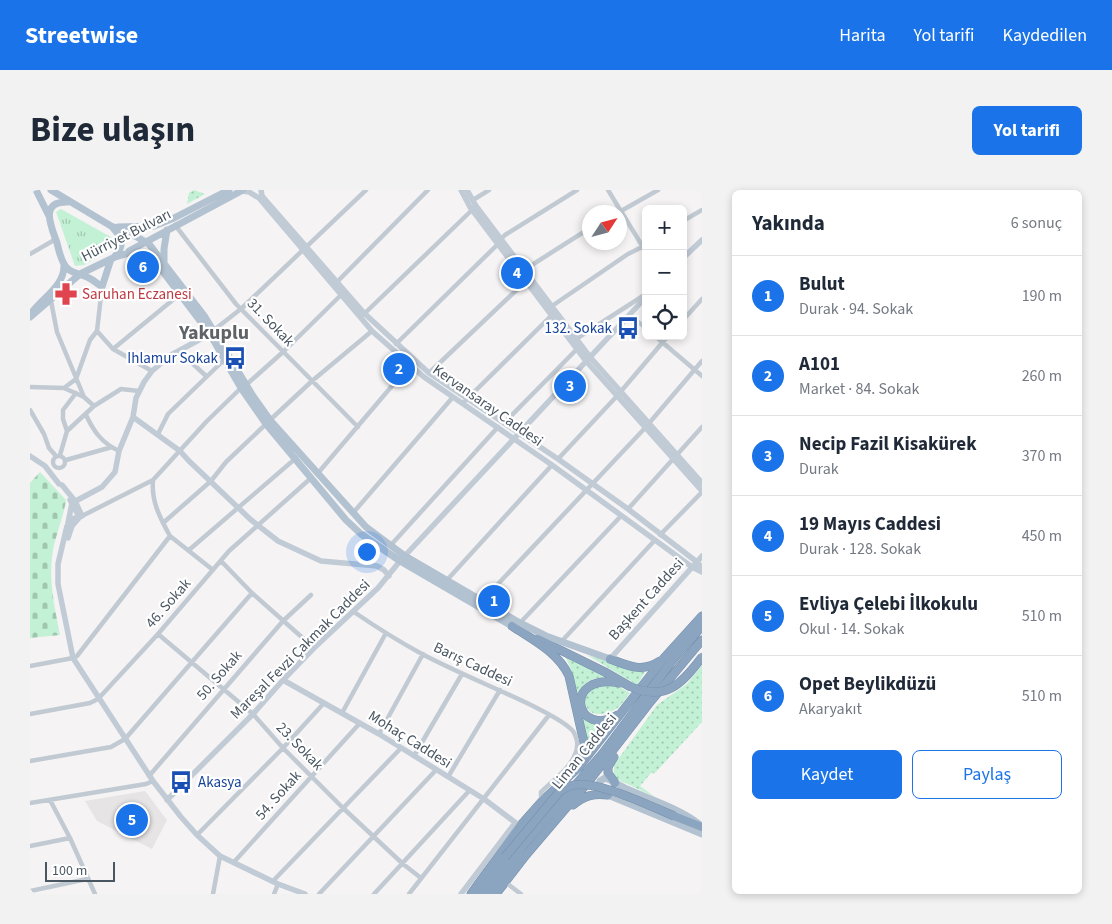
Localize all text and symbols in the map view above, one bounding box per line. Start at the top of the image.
text: Streetwise [25,18,138,53]
text: Harita [839,23,886,48]
text: Yol tarifi [914,23,974,48]
text: Kaydedilen [1002,23,1087,48]
text: Bize ulaşın [30,105,195,155]
button: Yol tarifi [972,106,1082,155]
street label: Hürriyet Bulvarı [78,204,175,267]
north arrow [582,205,627,250]
map controls [642,205,687,340]
button: + [642,205,687,250]
text: Yakında [752,208,825,238]
text: 6 sonuç [1011,212,1062,234]
pin: 6 [127,248,159,286]
button: − [642,250,687,295]
pin: 4 [501,254,533,292]
text: Bulut [799,271,845,298]
pharmacy icon: Saruhan Eczanesi [53,281,79,307]
place label: Saruhan Eczanesi [82,284,192,305]
text: 1 [764,285,772,307]
text: 190 m [1022,285,1062,307]
street label: 31. Sokak [242,293,299,352]
button: locate [642,295,687,340]
text: Durak · 94. Sokak [799,298,913,320]
bus stop icon: 132. Sokak [615,315,641,341]
place label: 132. Sokak [544,318,613,339]
district label: Yakuplu [178,319,249,347]
bus stop icon: Ihlamur Sokak [222,345,248,371]
place label: Ihlamur Sokak [127,348,219,369]
pin: 2 [383,350,415,388]
text: A101 [799,351,840,378]
street label: Kervansaray Caddesi [428,359,547,451]
text: 2 [764,365,772,387]
text: 260 m [1022,365,1062,387]
pin: 3 [554,367,586,405]
text: Market · 84. Sokak [799,378,920,400]
text: Necip Fazil Kisakürek [799,431,977,458]
text: 3 [764,445,772,467]
text: 370 m [1022,445,1062,467]
text: Durak [799,458,839,480]
text: 19 Mayıs Caddesi [799,511,941,538]
text: 4 [764,525,772,547]
text: 450 m [1022,525,1062,547]
text: Durak · 128. Sokak [799,538,921,560]
your location [354,539,380,565]
street label: Başkent Caddesi [604,554,689,645]
street label: 46. Sokak [141,573,196,633]
street label: Mareşal Fevzi Çakmak Caddesi [226,575,375,724]
pin: 1 [478,582,510,620]
text: Evliya Çelebi İlkokulu [799,591,978,618]
text: 5 [764,605,772,627]
text: 510 m [1022,605,1062,627]
text: Okul · 14. Sokak [799,618,905,640]
street label: Barış Caddesi [430,637,516,692]
street label: 50. Sokak [192,645,247,705]
text: Opet Beylikdüzü [799,671,936,698]
text: 6 [764,685,772,707]
text: 510 m [1022,685,1062,707]
text: Akaryakıt [799,698,862,720]
street label: Mohaç Caddesi [364,705,455,773]
street label: Liman Caddesi [547,709,622,794]
street label: 23. Sokak [271,717,328,776]
button: Kaydet [752,750,902,799]
button: Paylaş [912,750,1062,799]
street label: 54. Sokak [250,766,307,825]
bus stop icon: Akasya [168,769,194,795]
place label: Akasya [198,772,242,793]
pin: 5 [116,801,148,839]
scale bar [45,859,115,882]
text: 100 m [52,861,87,881]

